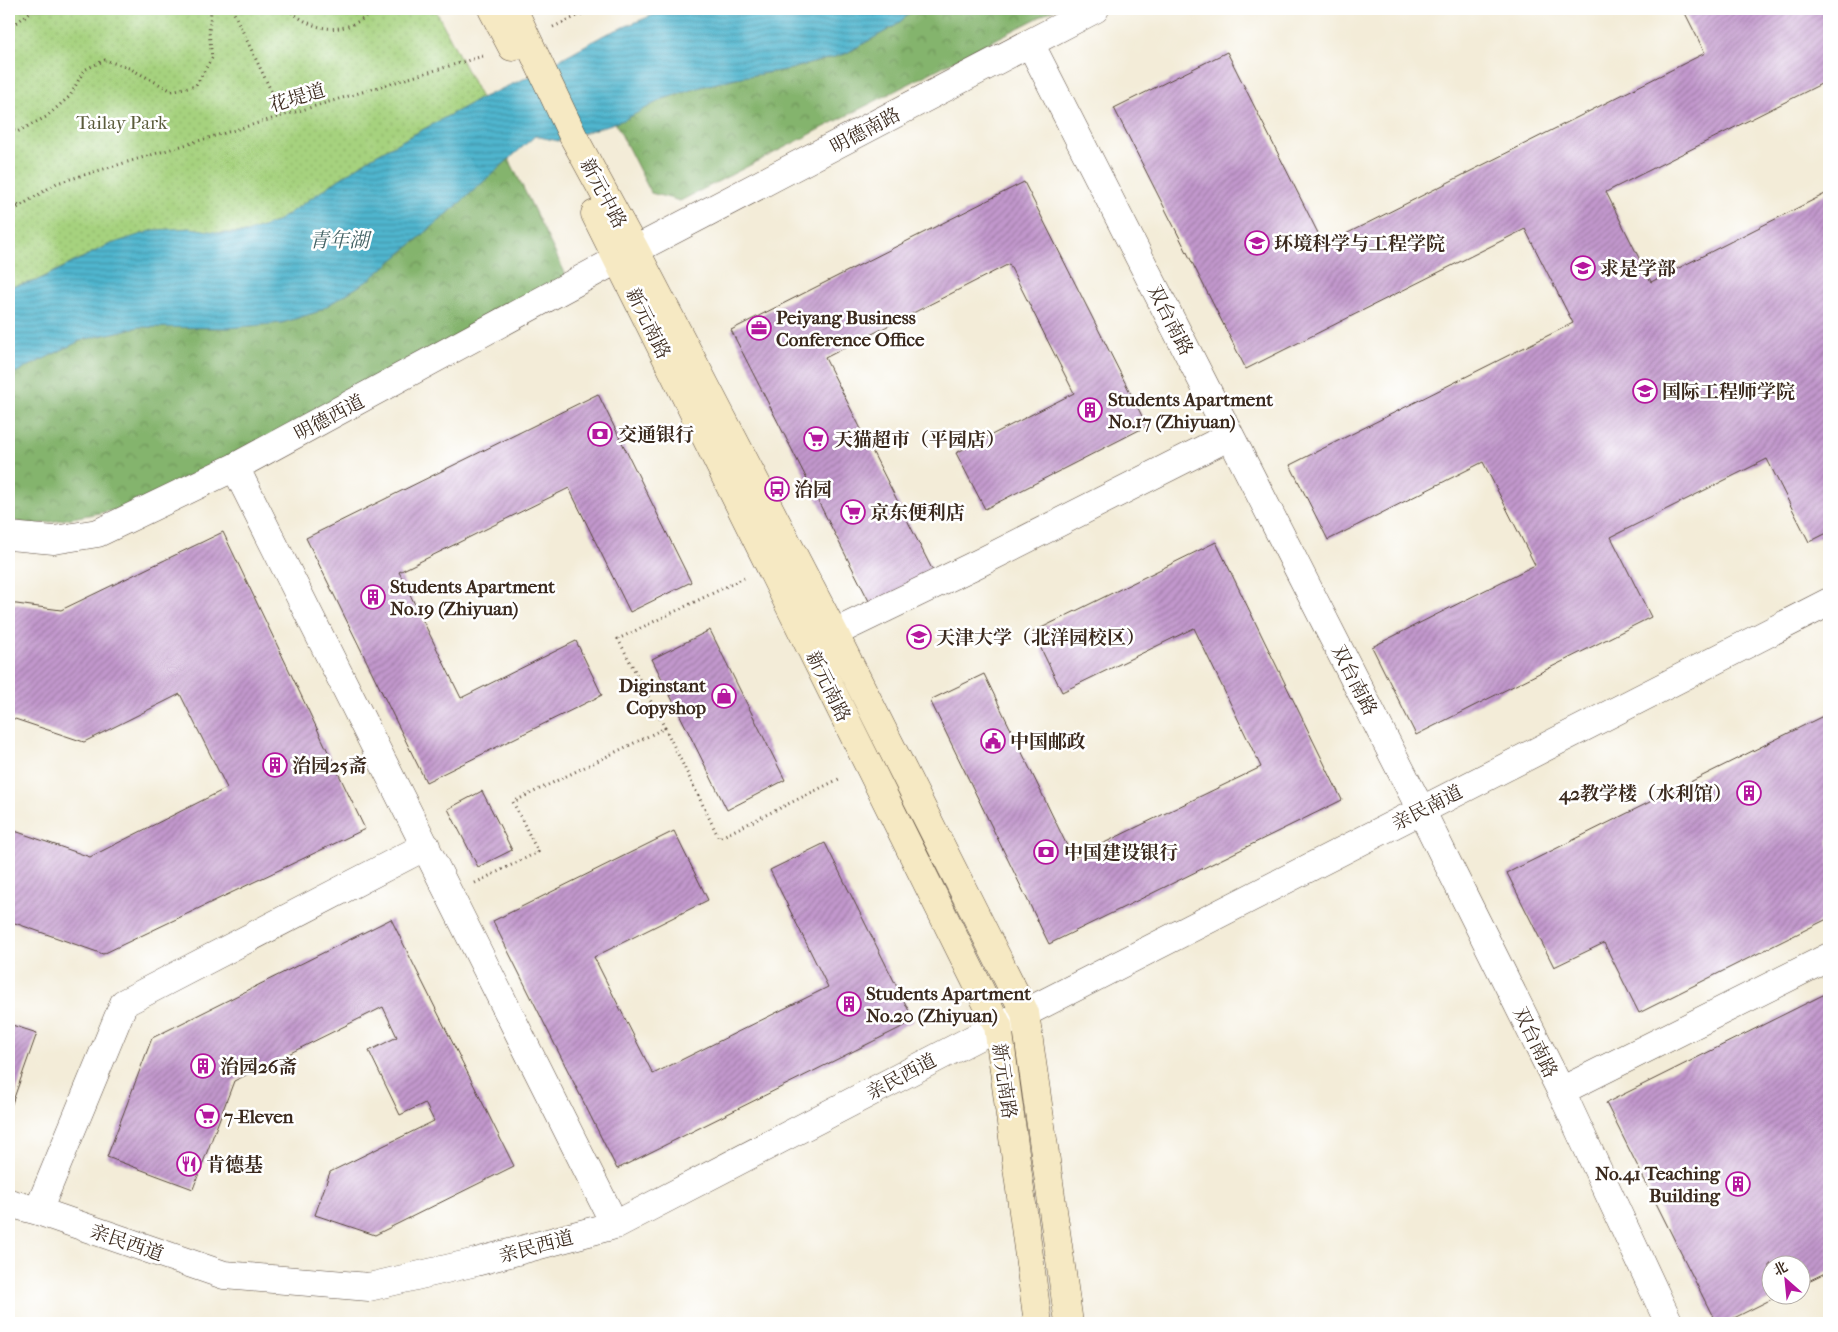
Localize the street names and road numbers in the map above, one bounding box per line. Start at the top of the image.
street label: 花堤道 [267,79,328,117]
street label: 明德南路 [827,103,904,158]
street label: 新元中路 [576,155,631,232]
street label: 双台南路 [1143,282,1197,359]
street label: 新元南路 [622,284,675,362]
street label: 明德西道 [291,390,368,445]
street label: 双台南路 [1327,642,1381,719]
street label: 新元南路 [802,647,855,725]
street label: 亲民南道 [1389,781,1466,835]
street label: 双台南路 [1509,1003,1562,1081]
street label: 新元南路 [988,1042,1020,1120]
street label: 亲民西道 [863,1049,940,1104]
street label: 亲民西道 [87,1220,166,1266]
street label: 亲民西道 [497,1227,576,1267]

